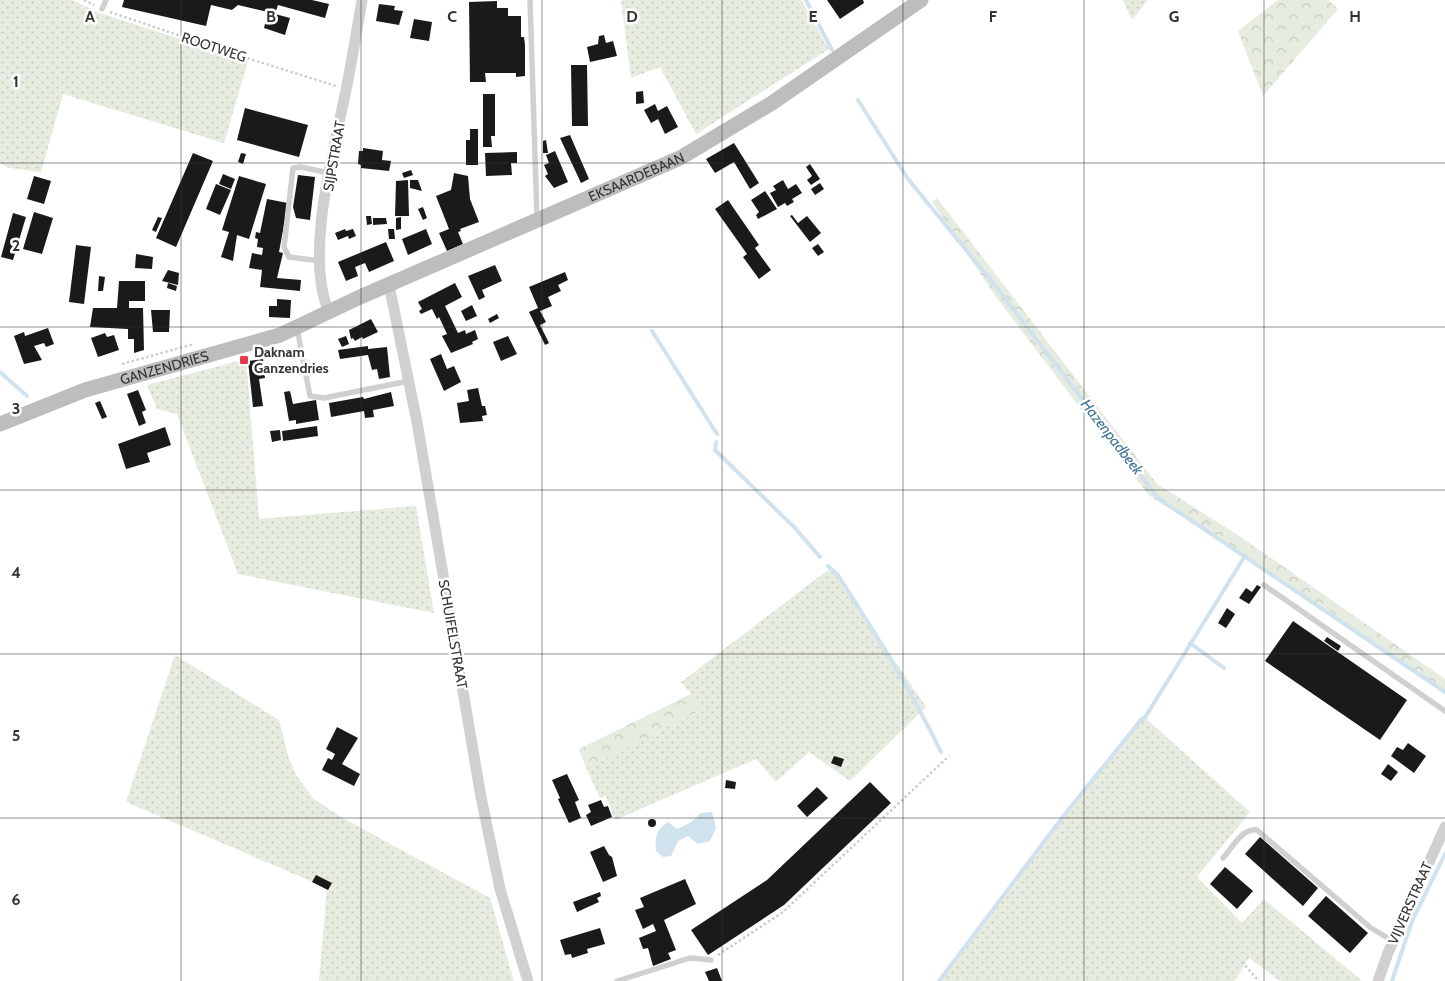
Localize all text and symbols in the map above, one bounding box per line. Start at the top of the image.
text: A [85,7,95,26]
text: B [266,7,276,26]
text: C [447,7,457,26]
text: D [626,7,638,26]
text: E [808,7,818,26]
text: F [989,7,998,26]
text: G [1169,7,1179,26]
text: H [1349,7,1361,26]
street label: ROOTWEG [179,28,249,66]
text: 1 [13,72,19,91]
street label: SIJPSTRAAT [319,119,349,193]
street label: EKSAARDEBAAN [586,148,687,206]
text: 2 [12,236,20,255]
place label: Daknam Ganzendries [254,343,329,377]
street label: GANZENDRIES [118,347,211,389]
marker: Daknam Ganzendries [238,354,250,366]
water label: Hazenpadbeek [1077,396,1147,479]
text: 3 [12,399,20,418]
text: 4 [11,563,21,582]
street label: SCHUIFELSTRAAT [435,578,472,691]
text: 5 [12,726,20,745]
street label: VIJVERSTRAAT [1384,858,1436,947]
text: 6 [12,890,21,909]

